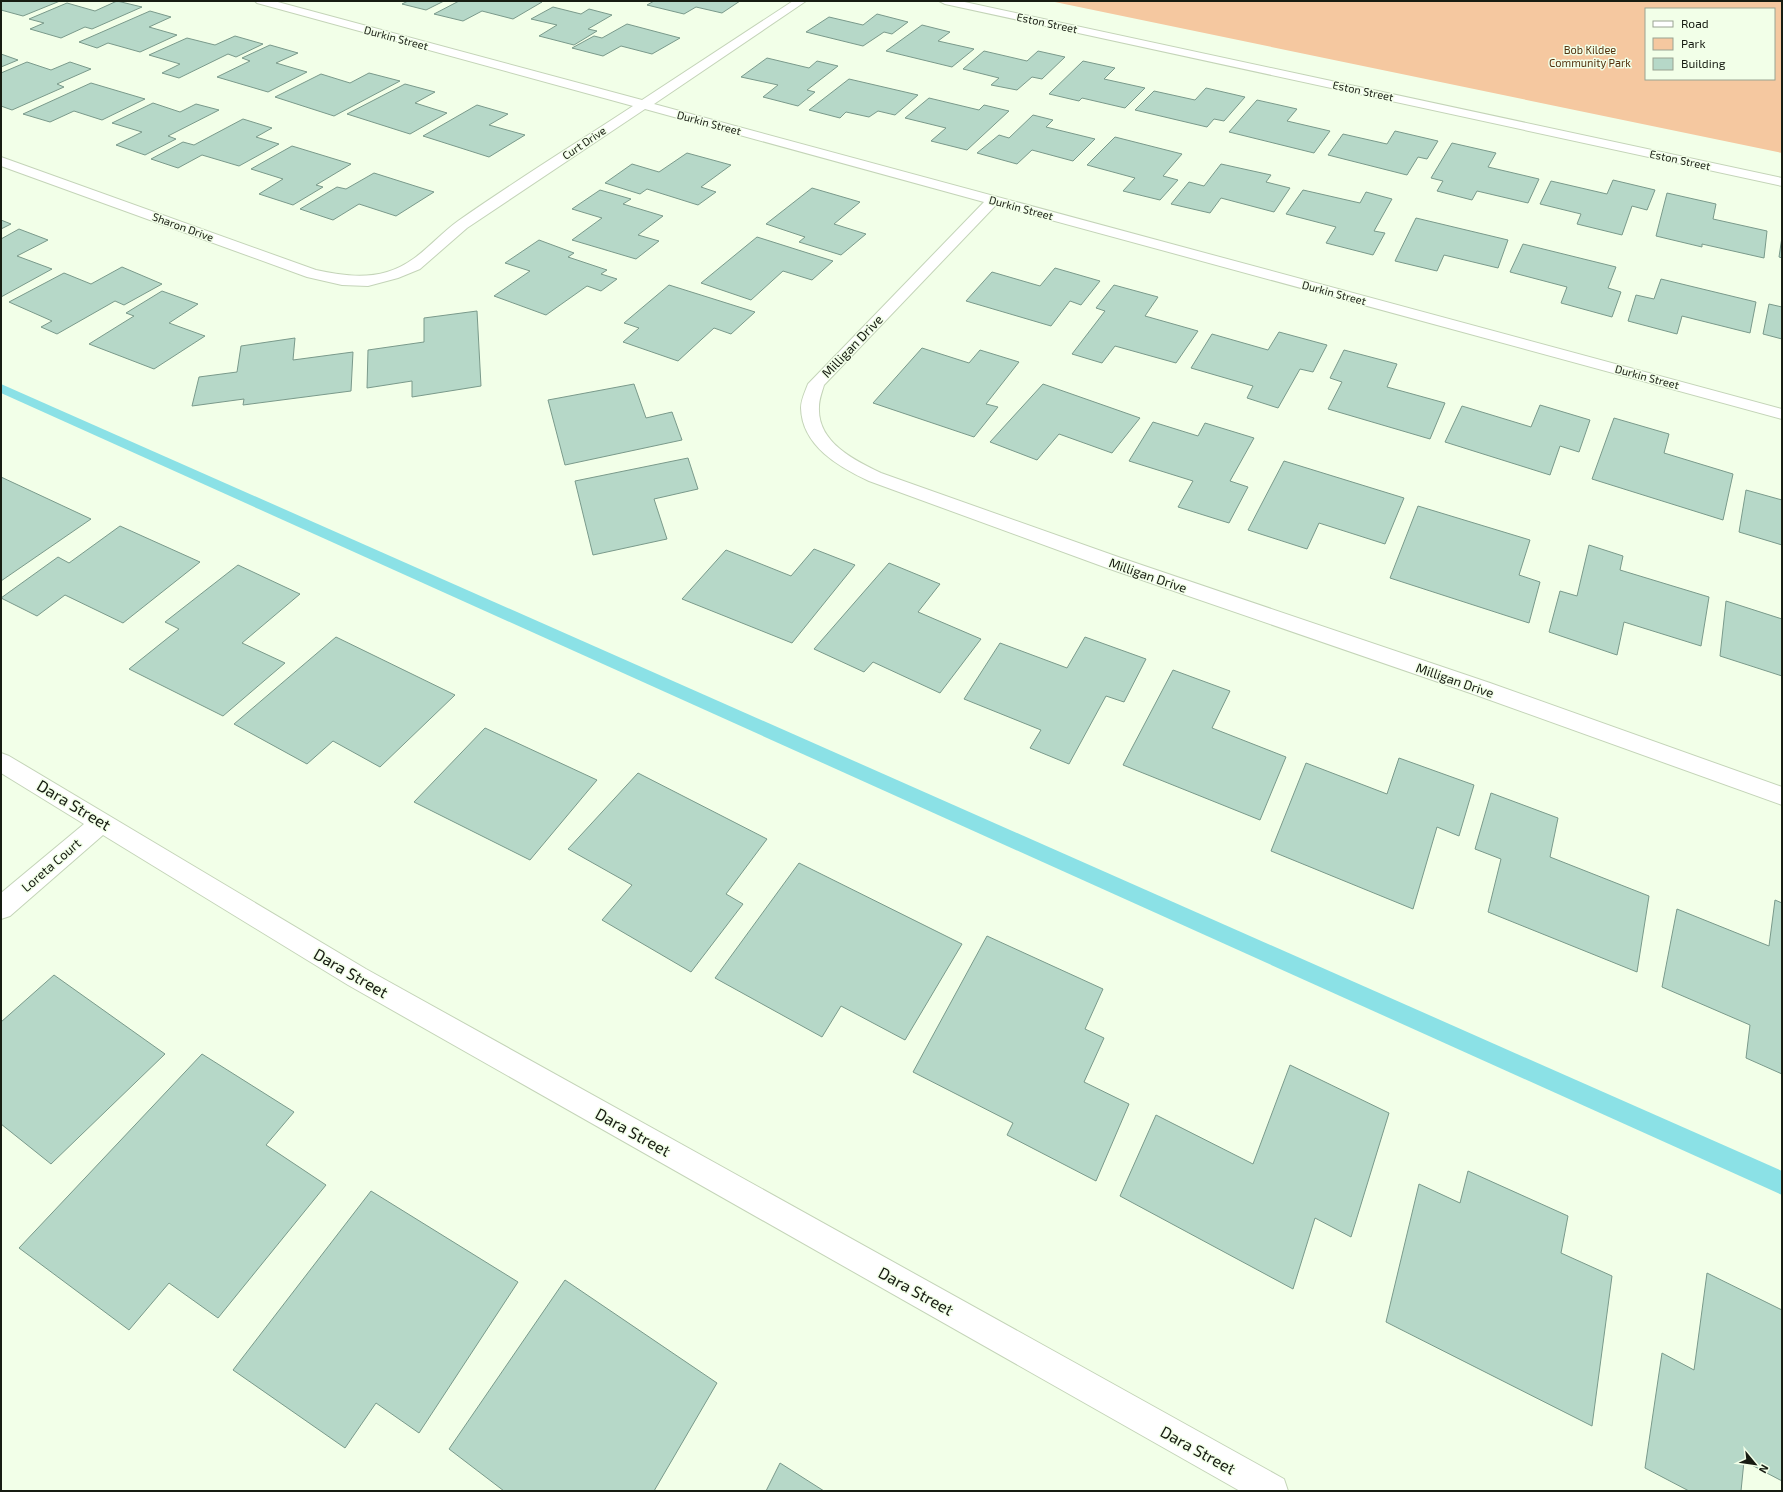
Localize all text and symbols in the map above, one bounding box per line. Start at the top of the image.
legend [1645,8,1775,80]
street label: Eston Street [1016,10,1079,35]
text: Road [1681,16,1709,30]
street label: Durkin Street [363,23,430,52]
text: Park [1681,36,1706,50]
park label: Bob Kildee Community Park [1549,43,1631,69]
text: Building [1681,56,1726,70]
street label: Eston Street [1332,78,1395,103]
street label: Durkin Street [676,108,743,137]
street label: Curt Drive [559,123,608,162]
street label: Eston Street [1649,147,1712,172]
street label: Durkin Street [988,193,1055,222]
street label: Sharon Drive [151,209,216,244]
street label: Durkin Street [1301,278,1368,307]
street label: Milligan Drive [818,311,886,381]
street label: Durkin Street [1614,362,1681,391]
street label: Milligan Drive [1107,554,1189,596]
street label: Milligan Drive [1414,659,1496,701]
street label: Dara Street [34,775,115,834]
street label: Loreta Court [18,835,84,895]
street label: Dara Street [311,944,392,1001]
street label: Dara Street [592,1103,674,1160]
street label: Dara Street [875,1262,957,1319]
street label: Dara Street [1157,1421,1239,1478]
north arrow [1735,1444,1775,1484]
text: N [1757,1462,1772,1476]

